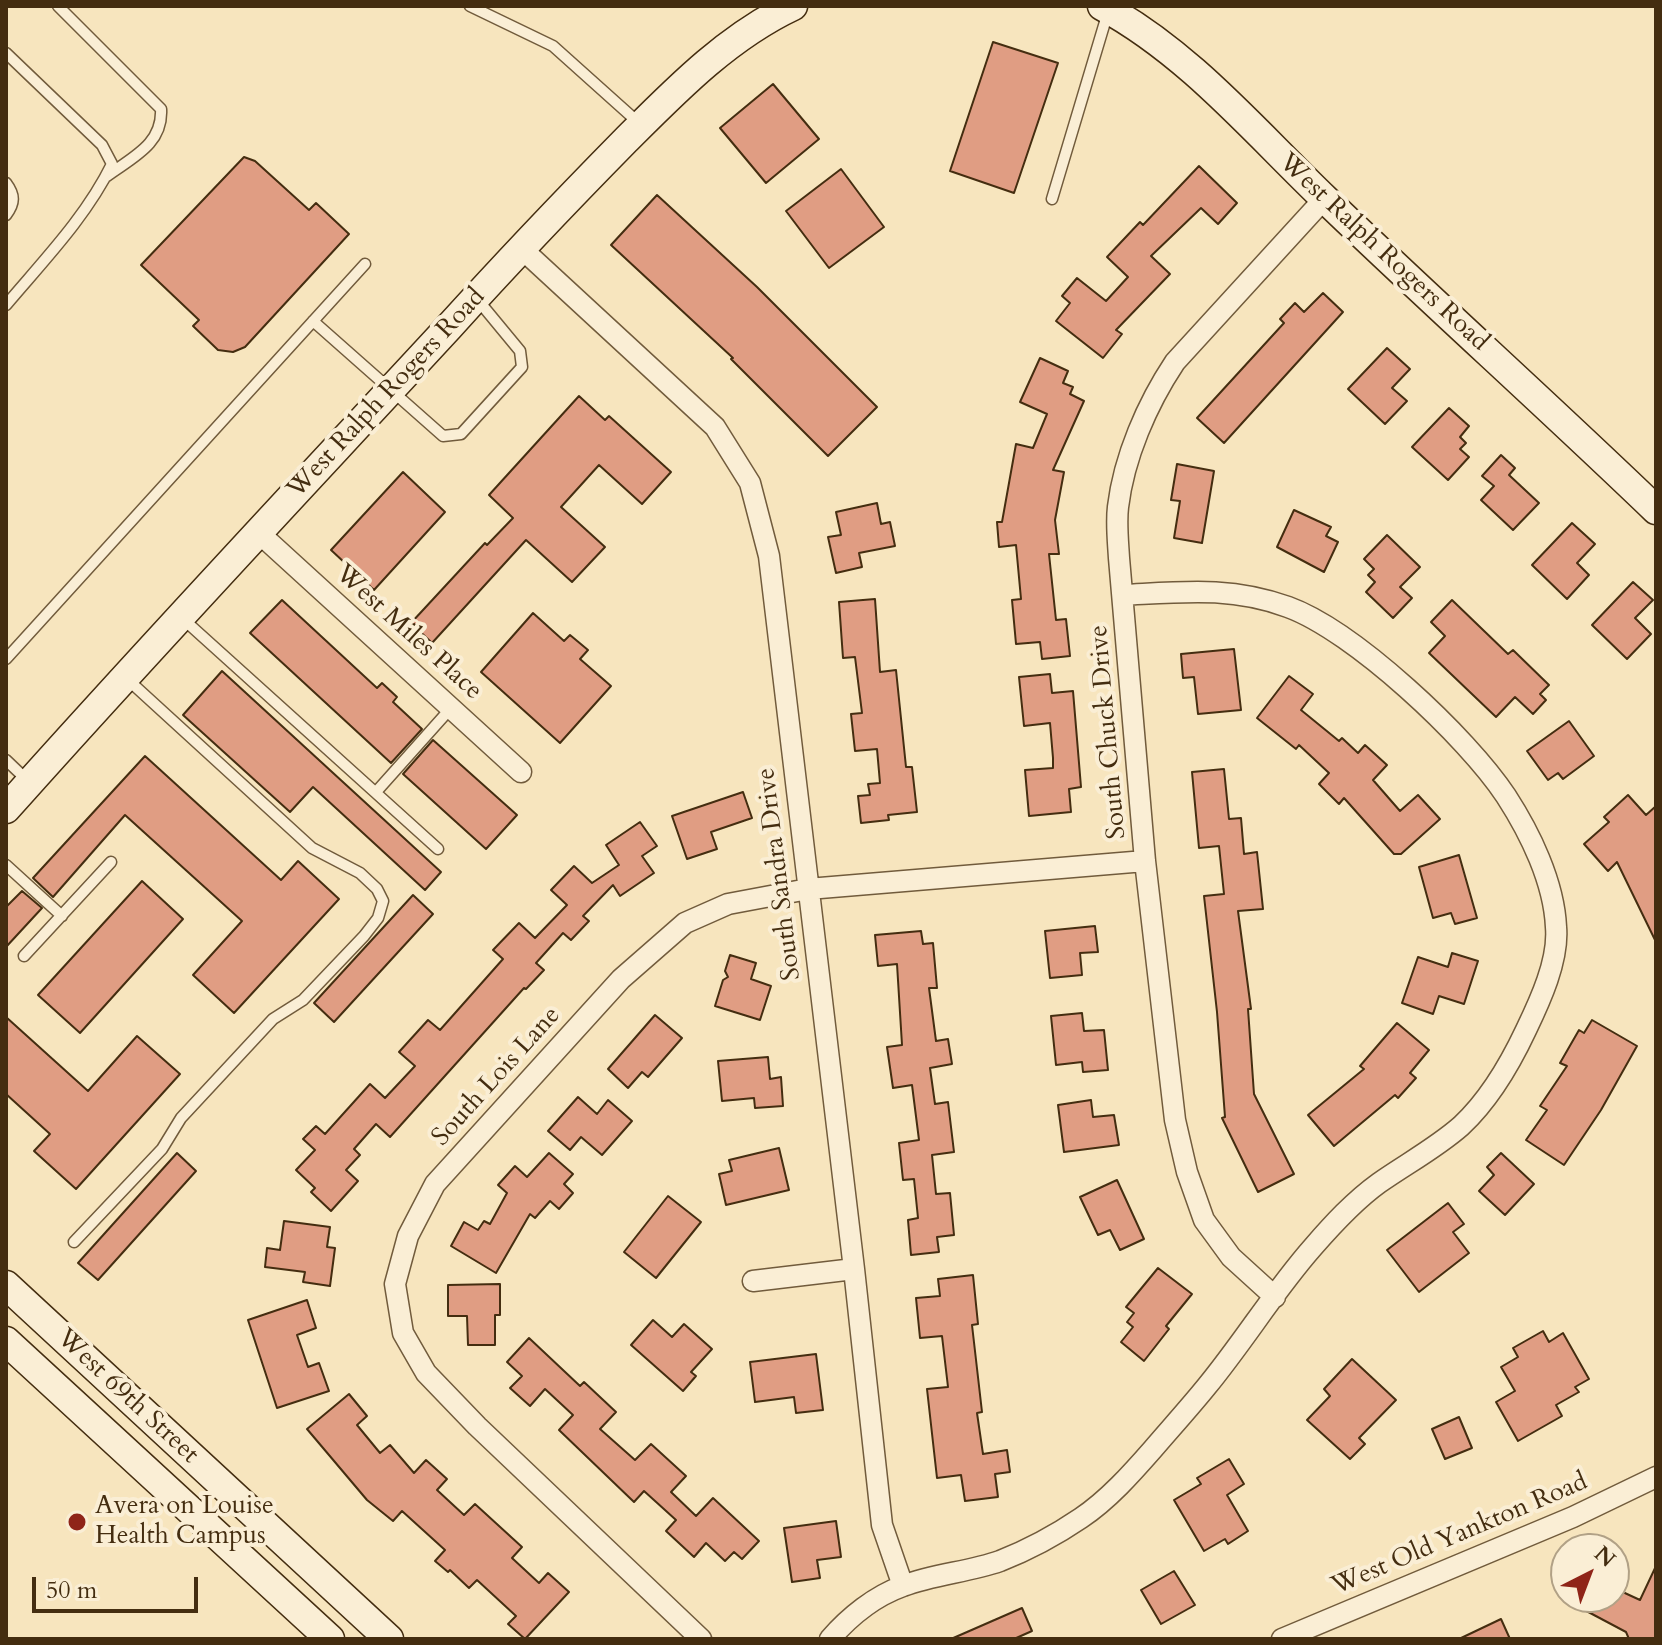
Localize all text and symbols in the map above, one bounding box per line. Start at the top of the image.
street label: West Ralph Rogers Road [1271,147,1495,359]
street label: West Ralph Rogers Road [281,282,493,506]
street label: West Miles Place [328,559,488,707]
street label: South Chuck Drive [1084,624,1134,840]
street label: South Sandra Drive [751,766,809,982]
street label: South Lois Lane [426,1001,568,1153]
street label: West 69th Street [49,1323,205,1471]
street label: West Old Yankton Road [1327,1467,1593,1603]
place label: Avera on Louise Health Campus [95,1491,274,1552]
marker: Avera on Louise Health Campus [66,1511,88,1533]
north arrow [1550,1533,1630,1613]
text: N [1588,1539,1622,1574]
scale bar [36,1561,202,1611]
text: 50 m [46,1574,97,1607]

